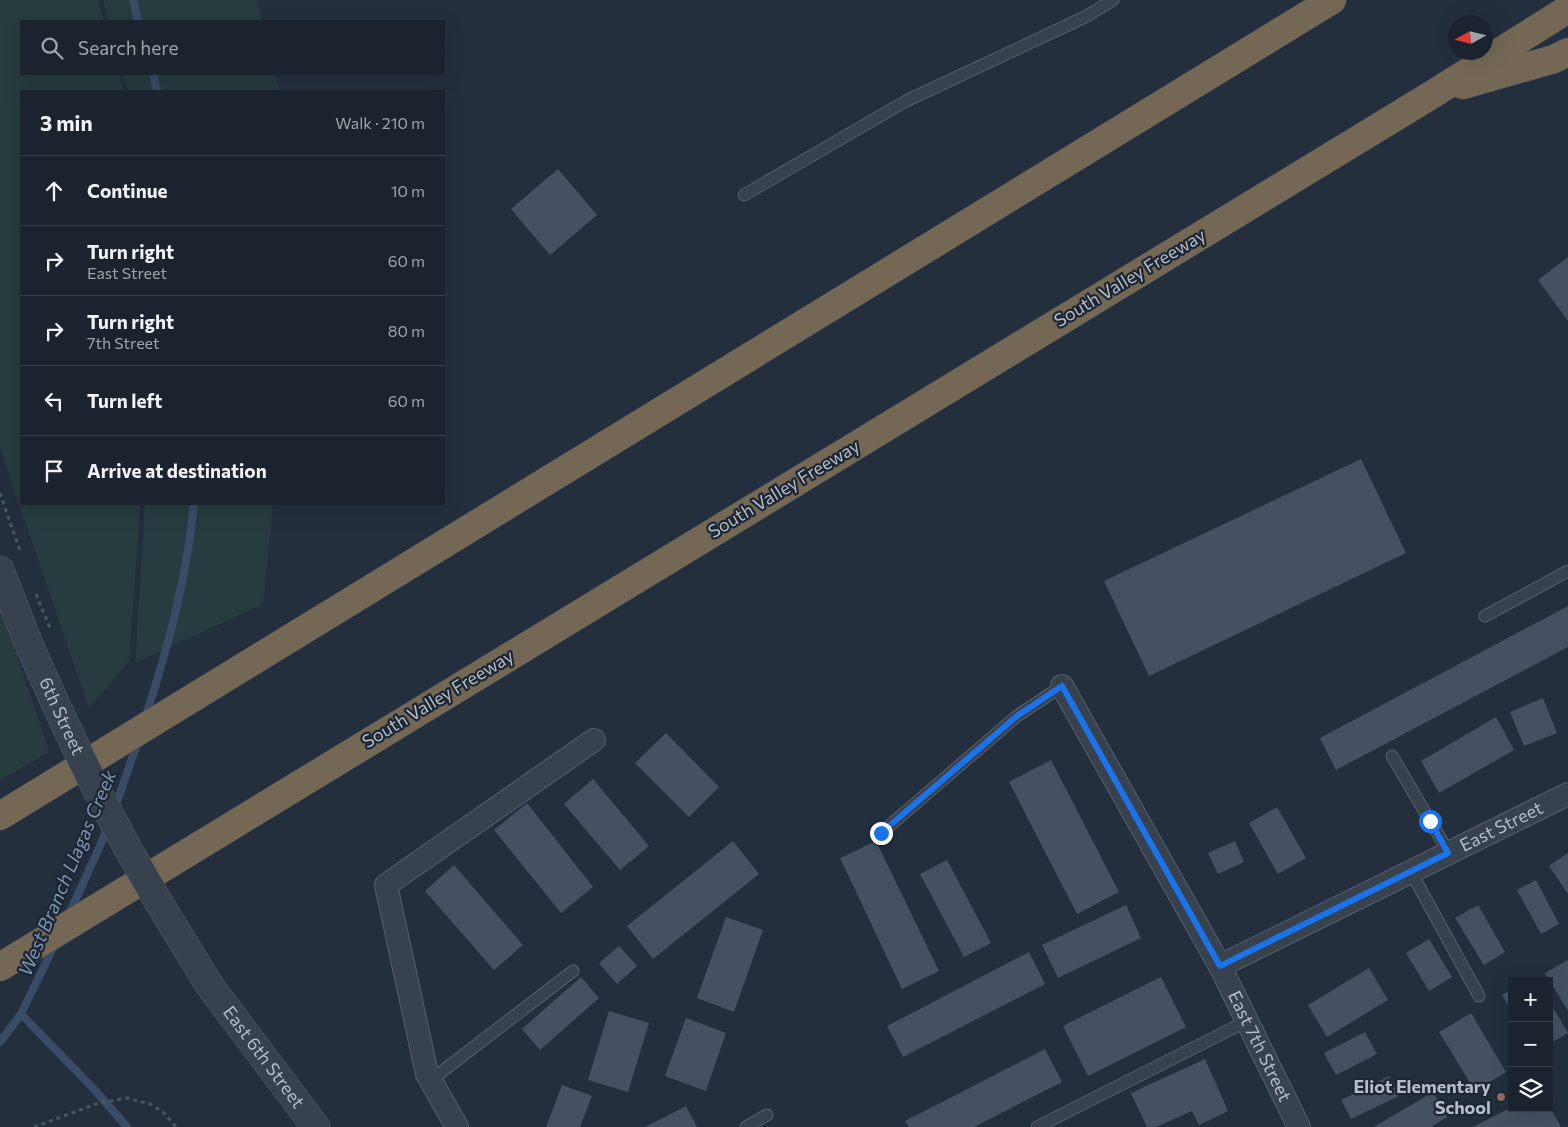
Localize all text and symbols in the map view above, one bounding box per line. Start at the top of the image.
north arrow [1448,15,1493,60]
search box [20,20,445,75]
icon: search [38,34,66,62]
text: Search here [78,36,178,59]
text: 3 min [40,110,93,135]
text: Walk · 210 m [335,113,425,132]
icon: ahead [40,177,68,205]
text: Continue [87,179,167,202]
text: 10 m [391,181,425,200]
street label: South Valley Freeway [1050,223,1209,331]
text: Turn right [87,240,174,263]
icon: right [40,247,68,275]
text: 60 m [388,251,425,270]
text: East Street [87,263,167,282]
text: Turn right [87,310,174,333]
icon: right [40,317,68,345]
text: 80 m [388,321,425,340]
text: 7th Street [87,333,159,352]
icon: left [40,387,68,415]
text: Turn left [87,389,162,412]
text: 60 m [388,391,425,410]
street label: South Valley Freeway [704,434,863,542]
icon: arrive [40,457,68,485]
text: Arrive at destination [87,459,267,482]
street label: South Valley Freeway [358,644,517,752]
street label: 6th Street [35,674,90,758]
water label: West Branch Llagas Creek [13,766,121,979]
street label: East Street [1456,796,1546,856]
route start [1419,810,1442,833]
route end [870,822,893,845]
map controls [1508,977,1553,1112]
button: + [1508,977,1553,1022]
street label: East 7th Street [1224,987,1297,1105]
street label: East 6th Street [219,1001,310,1112]
button: − [1508,1022,1553,1067]
button: layers [1508,1067,1553,1112]
place label: Eliot Elementary School [1354,1075,1491,1118]
marker: Eliot Elementary School [1495,1091,1507,1103]

